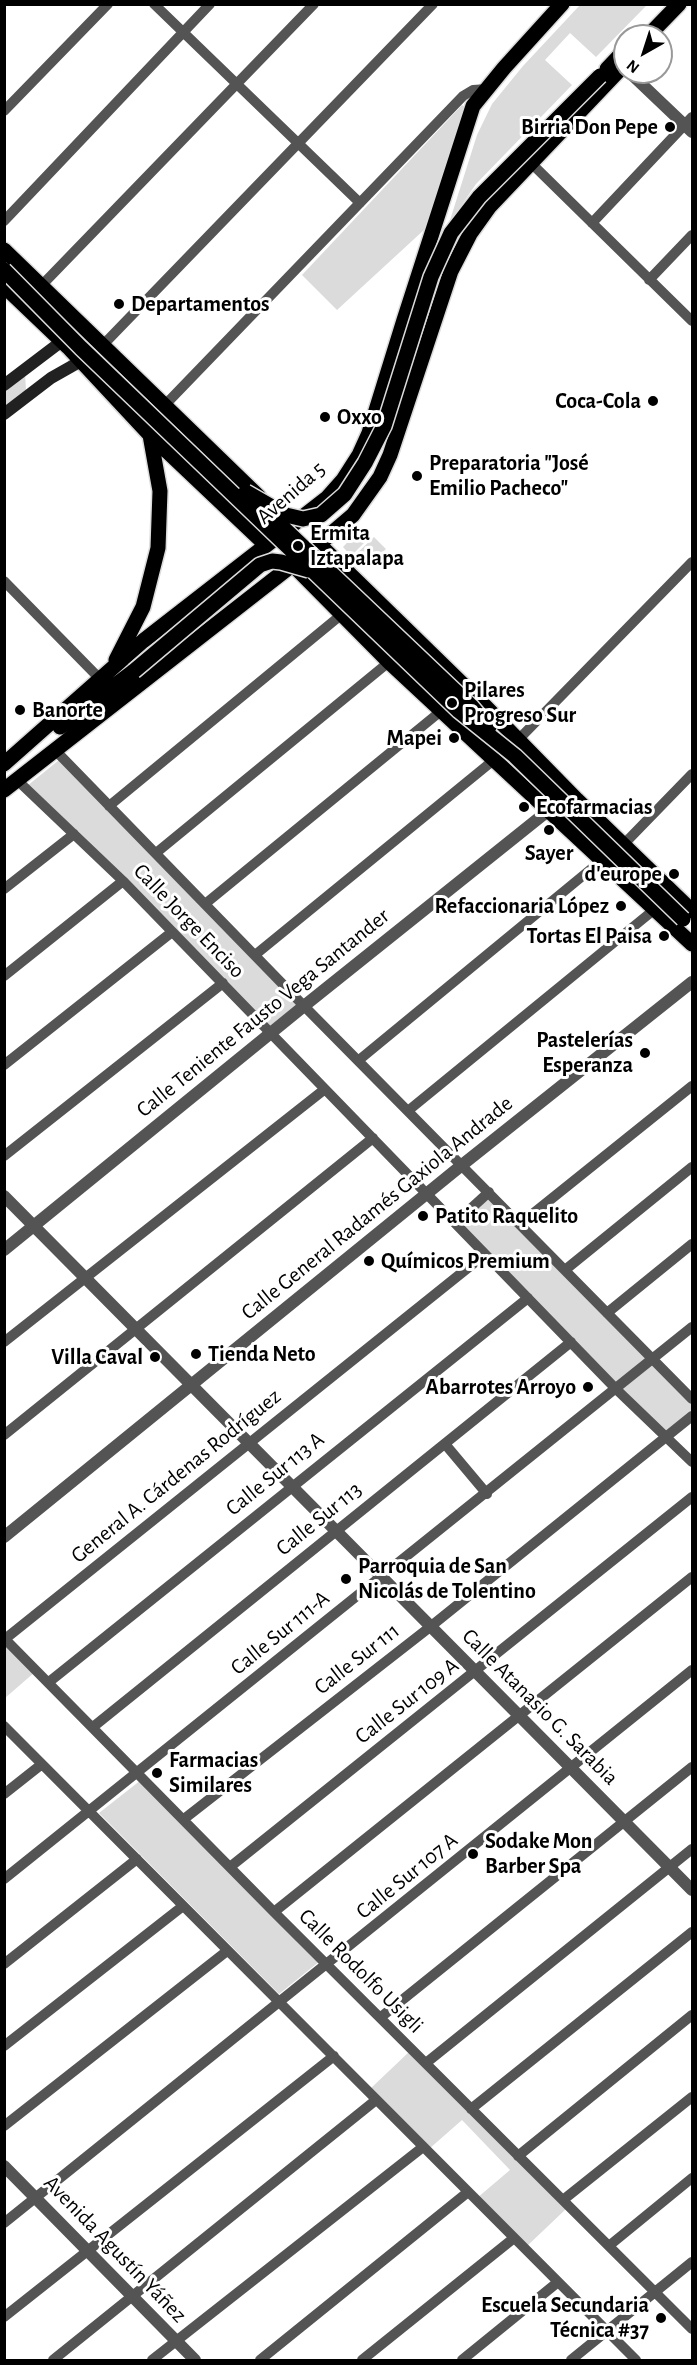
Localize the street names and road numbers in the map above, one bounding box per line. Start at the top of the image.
street label: Avenida 5 [251,456,331,530]
street label: Calle Jorge Enciso [128,858,250,984]
street label: Calle Teniente Fausto Vega Santander [131,903,395,1123]
street label: Calle General Radamés Gaxiola Andrade [236,1090,518,1326]
street label: General A. Cárdenas Rodríguez [66,1383,286,1569]
street label: Calle Sur 113 A [220,1426,330,1522]
street label: Calle Sur 113 [271,1476,367,1562]
street label: Calle Sur 111-A [225,1585,335,1681]
street label: Calle Sur 111 [309,1617,405,1701]
street label: Calle Atanasio G. Sarabia [456,1623,624,1791]
street label: Calle Sur 109 A [350,1652,464,1750]
street label: Calle Sur 107 A [351,1827,463,1925]
street label: Calle Rodolfo Usigli [293,1903,429,2039]
street label: Avenida Agustín Yáñez [38,2170,192,2328]

